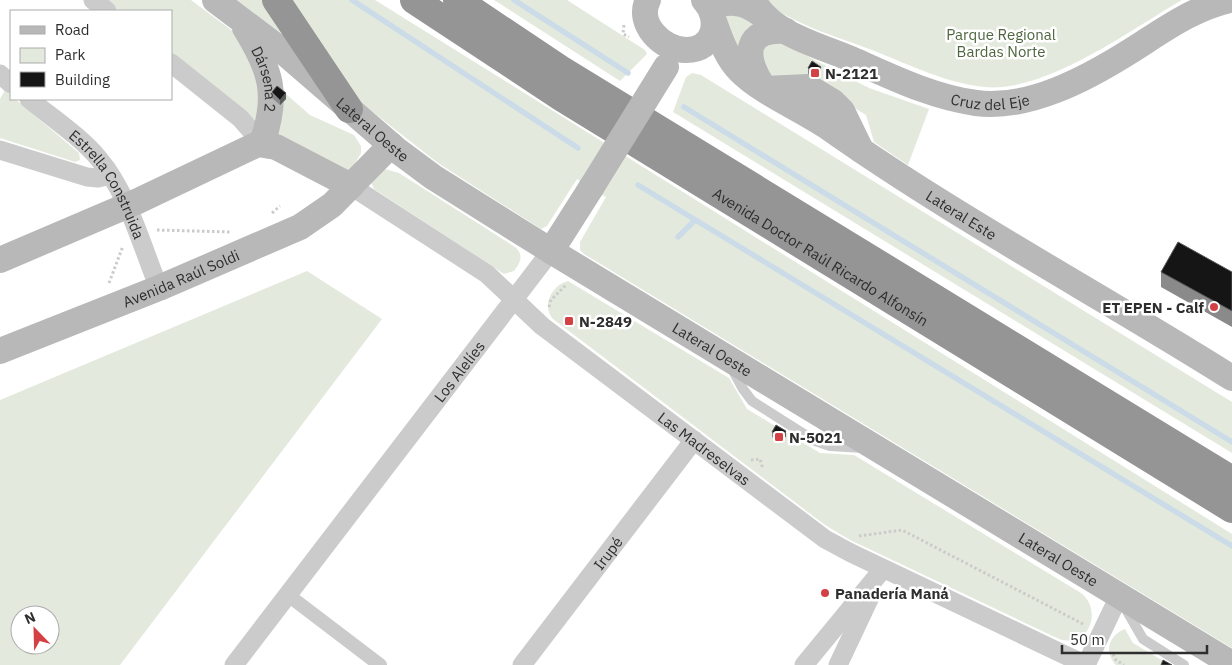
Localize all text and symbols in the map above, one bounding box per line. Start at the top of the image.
legend [10,10,172,100]
text: Road [55,20,90,39]
park label: Parque Regional Bardas Norte [946,25,1056,61]
street label: Dársena 2 [248,43,281,113]
text: Park [55,45,85,64]
place label: N-2121 [825,64,878,83]
marker: N-2121 [809,67,821,79]
text: Building [55,70,110,89]
street label: Cruz del Eje [949,89,1031,114]
street label: Lateral Oeste [333,93,413,165]
street label: Estrella Construida [65,125,149,242]
street label: Avenida Doctor Raúl Ricardo Alfonsín [709,183,932,330]
street label: Lateral Este [923,186,1000,244]
street label: Avenida Raúl Soldi [120,245,242,311]
place label: ET EPEN - Calf [1102,298,1205,317]
marker: ET EPEN - Calf [1208,301,1220,313]
place label: N-2849 [579,312,632,331]
marker: N-2849 [563,315,575,327]
street label: Lateral Oeste [669,318,756,380]
street label: Los Alelíes [430,337,488,406]
street label: Las Madreselvas [654,407,755,489]
place label: N-5021 [789,428,842,447]
marker: N-5021 [773,431,785,443]
street label: Lateral Oeste [1015,528,1102,590]
street label: Irupé [589,533,626,573]
place label: Panadería Maná [835,584,949,603]
marker: Panadería Maná [819,587,831,599]
north arrow [10,605,60,655]
text: N [22,608,38,628]
scale bar [1062,622,1207,654]
text: 50 m [1070,630,1105,649]

